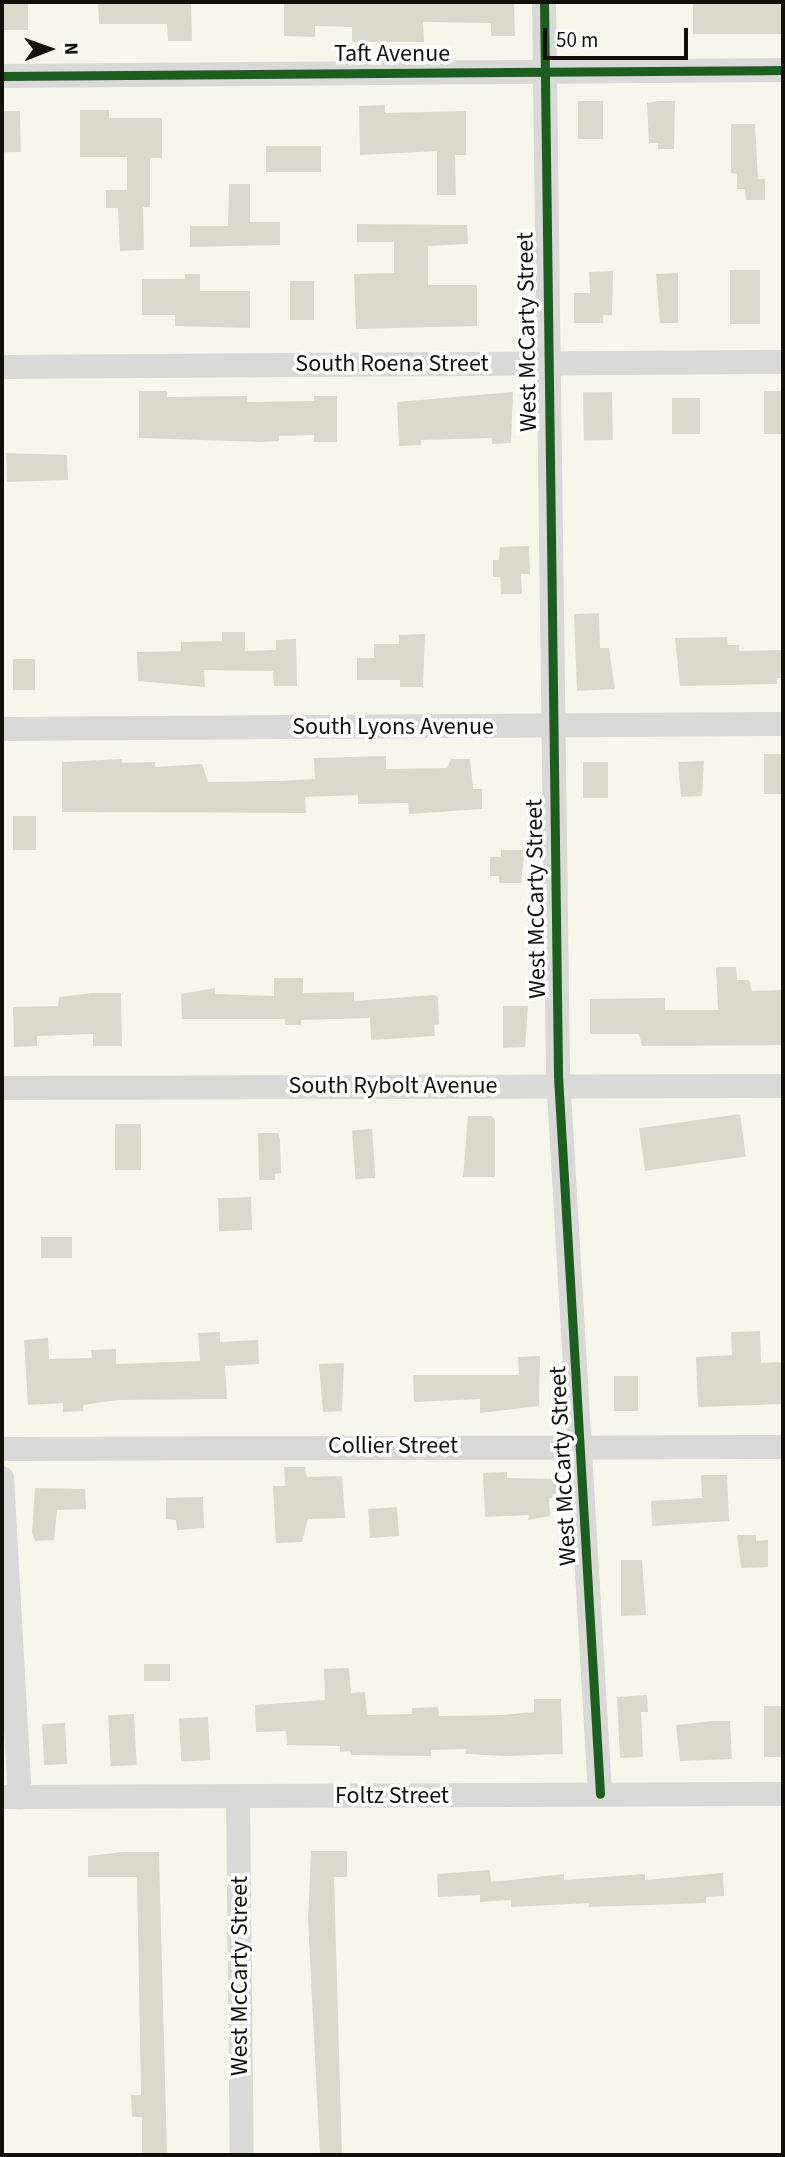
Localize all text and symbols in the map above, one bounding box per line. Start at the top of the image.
north arrow [14,14,84,84]
scale bar [547,14,692,58]
text: 50 m [556,25,598,55]
street label: Taft Avenue [334,40,450,68]
text: N [57,42,84,55]
street label: West McCarty Street [511,232,543,432]
street label: South Roena Street [295,350,489,378]
street label: South Lyons Avenue [292,713,494,741]
street label: West McCarty Street [520,799,552,999]
street label: South Rybolt Avenue [289,1072,497,1100]
street label: West McCarty Street [543,1365,583,1567]
street label: Collier Street [328,1432,458,1460]
street label: Foltz Street [335,1782,449,1810]
street label: West McCarty Street [226,1876,254,2076]

